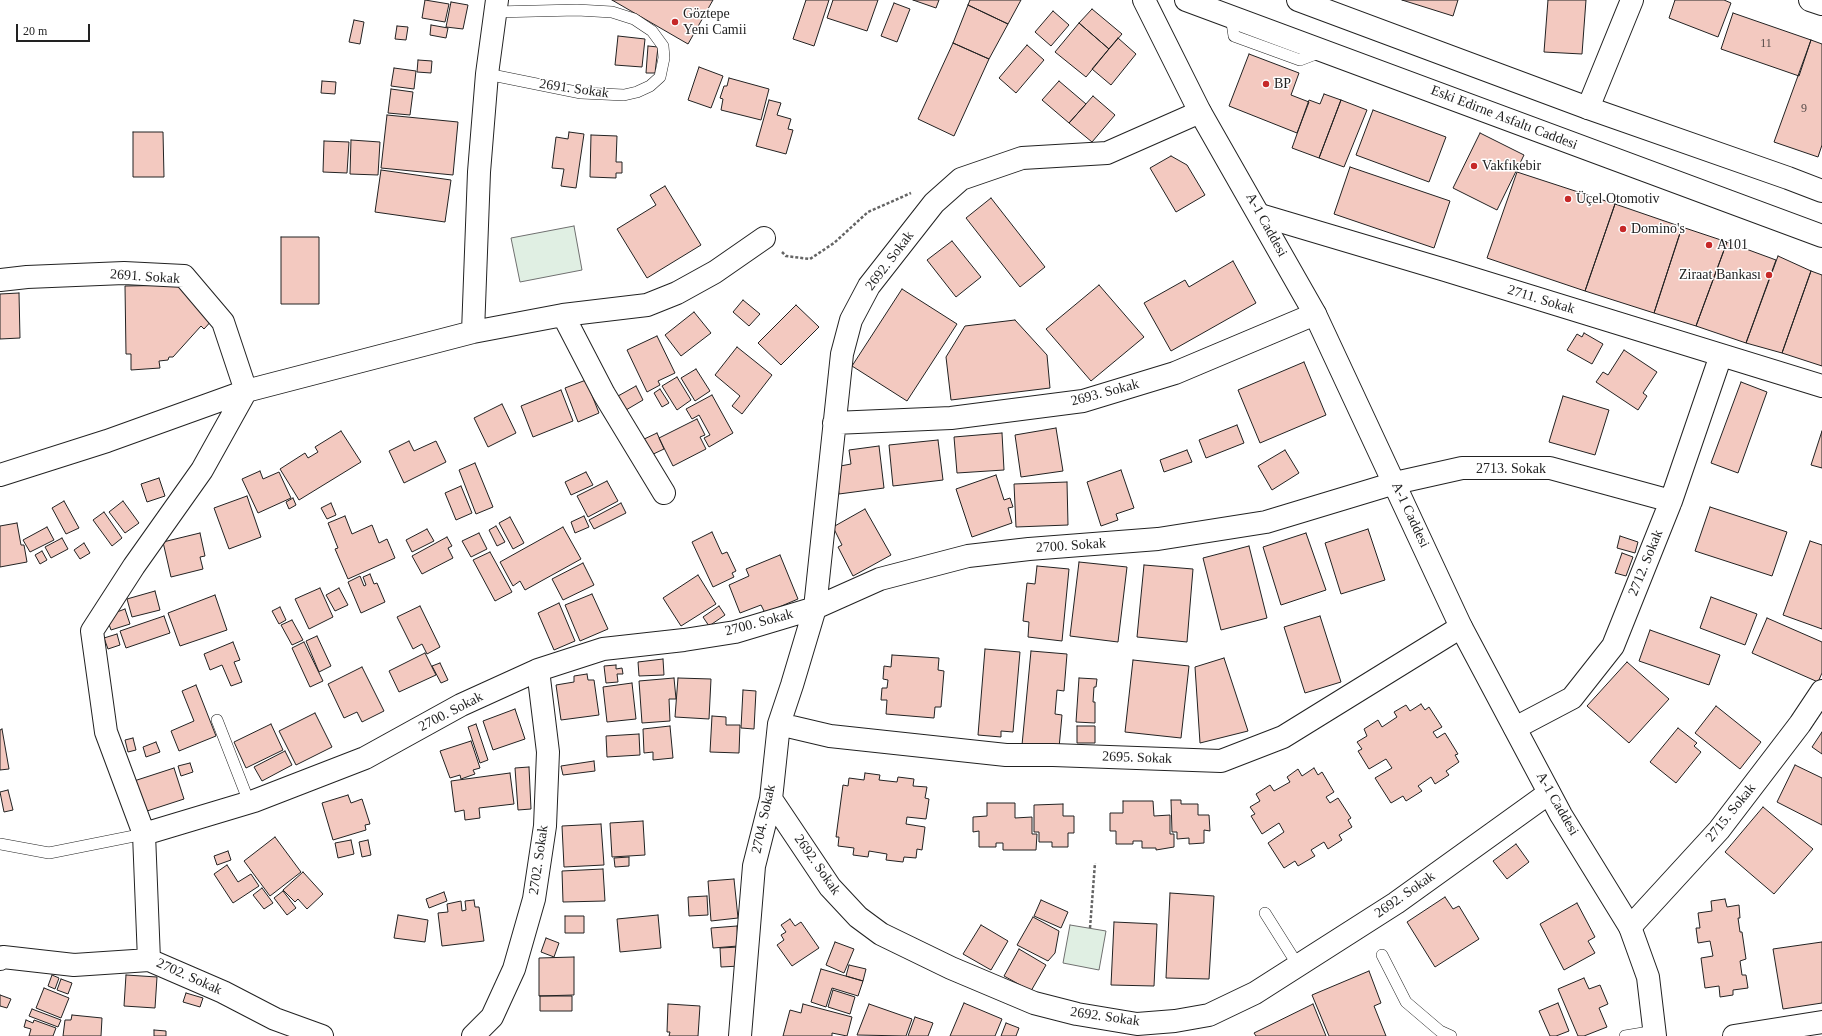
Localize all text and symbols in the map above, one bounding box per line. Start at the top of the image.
place label: Göztepe Yeni Camii [683,6,747,38]
scale bar [18,16,92,42]
marker: Göztepe Yeni Camii [670,17,680,27]
text: 20 m [23,24,47,38]
house number: 11 [1760,37,1772,51]
street label: 2691. Sokak [538,76,610,102]
place label: BP [1274,76,1291,92]
marker: BP [1261,79,1271,89]
street label: Eski Edirne Asfaltı Caddesi [1428,82,1580,154]
house number: 9 [1801,102,1807,116]
place label: Vakfıkebir [1482,158,1541,174]
marker: Vakfıkebir [1469,161,1479,171]
street label: A-1 Caddesi [1242,190,1290,260]
place label: Üçel Otomotiv [1576,191,1660,207]
marker: Üçel Otomotiv [1563,194,1573,204]
place label: Domino's [1631,221,1685,237]
marker: Domino's [1618,224,1628,234]
street label: 2692. Sokak [862,228,918,294]
place label: A101 [1717,237,1748,253]
marker: A101 [1704,240,1714,250]
street label: 2691. Sokak [109,266,181,288]
place label: Ziraat Bankası [1679,267,1761,283]
marker: Ziraat Bankası [1764,270,1774,280]
street label: 2711. Sokak [1505,282,1577,318]
street label: 2693. Sokak [1069,376,1141,410]
street label: 2713. Sokak [1476,461,1546,477]
street label: A-1 Caddesi [1388,480,1432,550]
street label: 2712. Sokak [1625,527,1667,599]
street label: 2700. Sokak [1035,535,1107,557]
street label: 2700. Sokak [723,606,795,640]
street label: 2700. Sokak [416,689,486,735]
street label: 2695. Sokak [1102,748,1172,768]
street label: A-1 Caddesi [1532,769,1582,839]
street label: 2715. Sokak [1702,781,1760,845]
street label: 2704. Sokak [749,783,779,855]
street label: 2702. Sokak [526,824,552,896]
street label: 2692. Sokak [790,832,844,898]
street label: 2692. Sokak [1372,868,1438,922]
street label: 2702. Sokak [154,955,224,999]
street label: 2692. Sokak [1069,1004,1141,1030]

